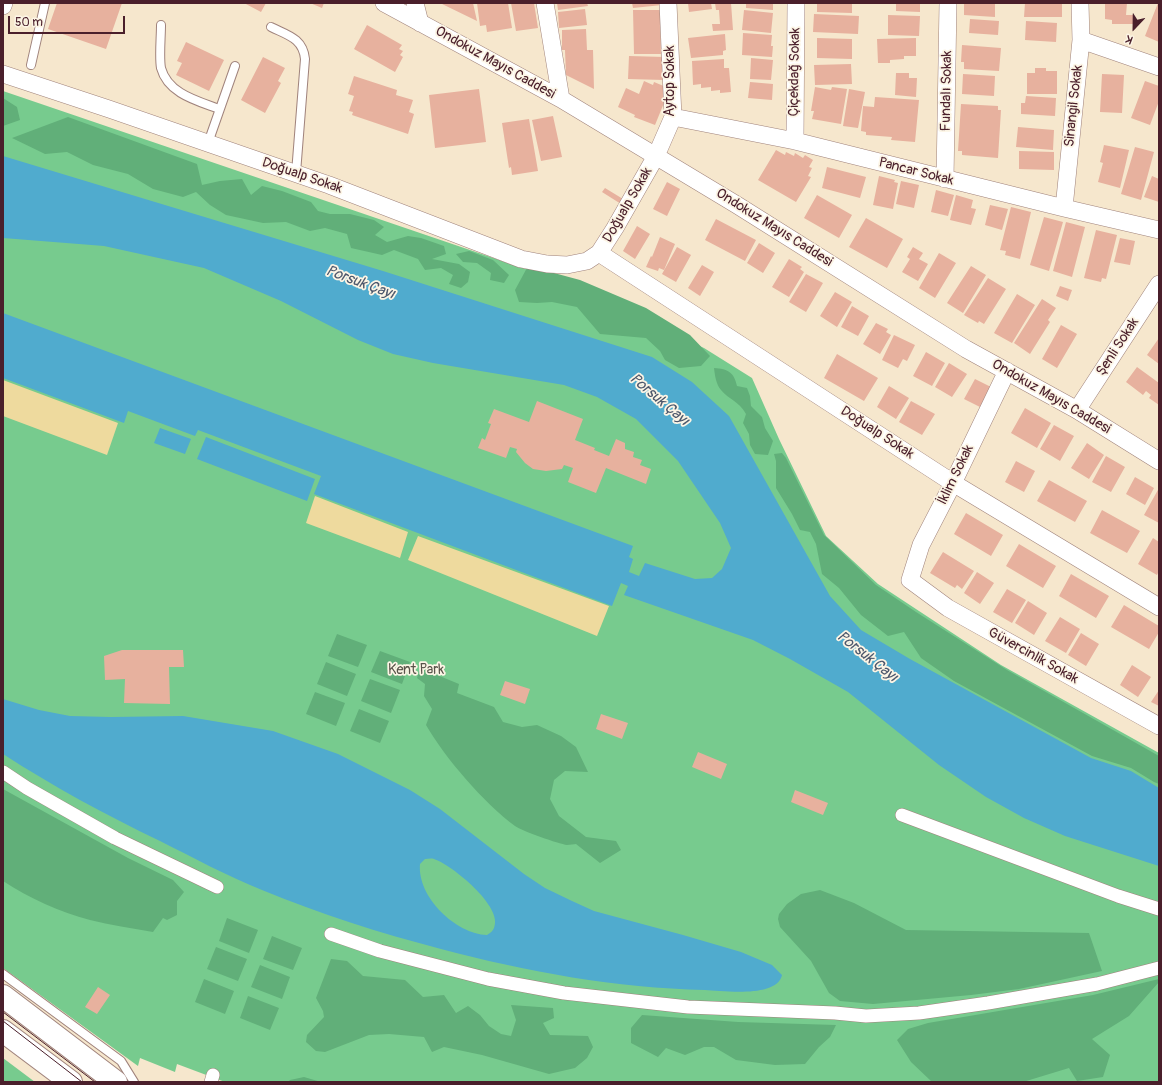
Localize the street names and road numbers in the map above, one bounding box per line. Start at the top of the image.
street label: Ondokuz Mayıs Caddesi [432,23,558,103]
street label: Çiçekdağ Sokak [786,27,804,117]
street label: Aytop Sokak [662,45,678,117]
street label: Fundalı Sokak [938,50,956,132]
street label: Sinangil Sokak [1061,64,1087,148]
street label: Doğualp Sokak [260,154,344,198]
street label: Pancar Sokak [877,155,955,189]
street label: Doğualp Sokak [600,164,656,246]
street label: Ondokuz Mayıs Caddesi [713,185,835,271]
street label: Şenli Sokak [1093,315,1143,379]
street label: Ondokuz Mayıs Caddesi [989,356,1113,438]
street label: Doğualp Sokak [837,403,917,463]
street label: İklim Sokak [934,442,978,508]
street label: Güvercinlik Sokak [985,624,1081,688]

